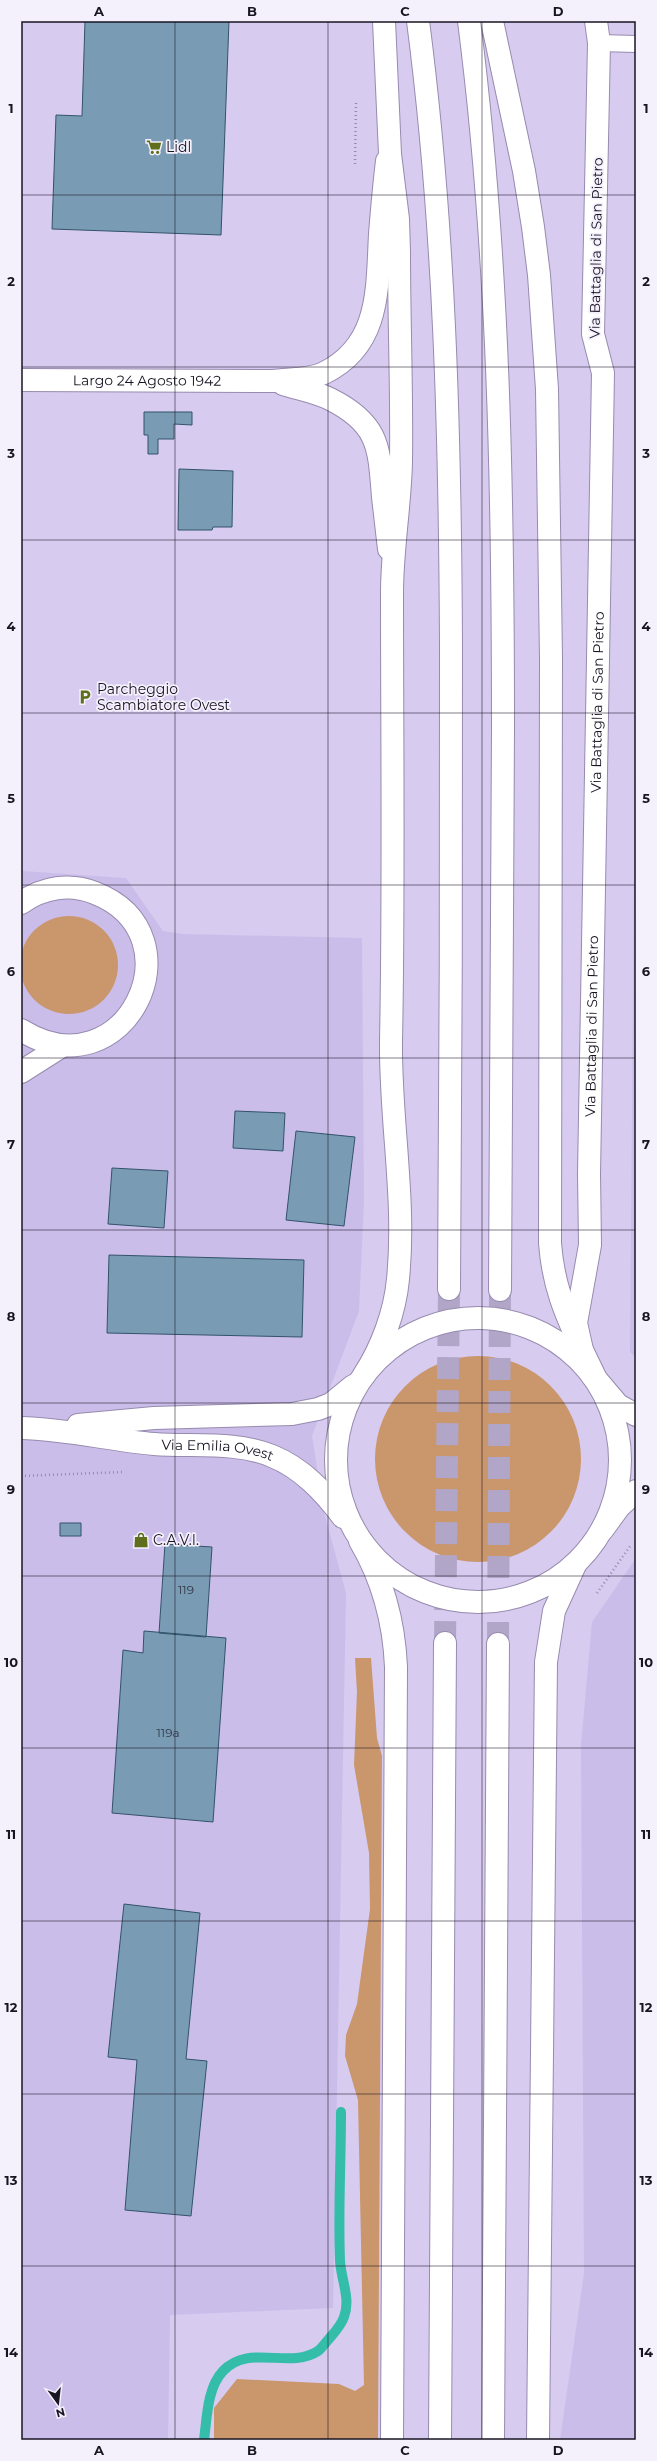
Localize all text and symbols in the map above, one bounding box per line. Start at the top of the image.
text: A [93,3,105,19]
text: B [247,3,257,19]
text: C [400,3,410,19]
text: D [553,3,564,19]
text: 1 [8,100,14,116]
text: 1 [643,100,649,116]
supermarket icon: Lidl [145,138,163,156]
place label: Lidl [166,138,191,156]
street label: Via Battaglia di San Pietro [585,157,607,339]
text: 2 [7,273,15,289]
text: 2 [642,273,650,289]
street label: Largo 24 Agosto 1942 [73,371,221,390]
text: 3 [6,445,15,461]
text: 3 [641,445,650,461]
street label: Via Battaglia di San Pietro [587,611,608,793]
text: 4 [7,618,16,634]
text: 4 [642,618,651,634]
place label: Parcheggio Scambiatore Ovest [97,680,230,714]
parking icon: Parcheggio Scambiatore Ovest [76,688,94,706]
text: 5 [7,790,15,806]
text: 5 [642,790,650,806]
street label: Via Battaglia di San Pietro [581,935,602,1117]
text: 6 [7,963,16,979]
text: 6 [642,963,651,979]
text: 7 [7,1136,15,1152]
text: 7 [642,1136,650,1152]
text: 8 [7,1308,16,1324]
text: 8 [642,1308,651,1324]
street label: Via Emilia Ovest [161,1436,277,1465]
text: 9 [7,1481,15,1497]
text: 9 [642,1481,650,1497]
shop icon: C.A.V.I. [132,1531,150,1549]
place label: C.A.V.I. [153,1531,199,1549]
house number: 119 [178,1582,194,1597]
text: 10 [4,1654,18,1670]
text: 10 [639,1654,653,1670]
house number: 119a [156,1725,180,1740]
text: 11 [6,1826,16,1842]
text: 11 [641,1826,651,1842]
text: 12 [5,1999,18,2015]
text: 12 [640,1999,653,2015]
text: 13 [5,2172,18,2188]
text: 13 [640,2172,653,2188]
text: 14 [4,2344,18,2360]
text: 14 [639,2344,653,2360]
north arrow [38,2383,78,2423]
text: N [54,2405,67,2421]
text: A [93,2442,105,2458]
text: B [247,2442,257,2458]
text: C [400,2442,410,2458]
text: D [553,2442,564,2458]

